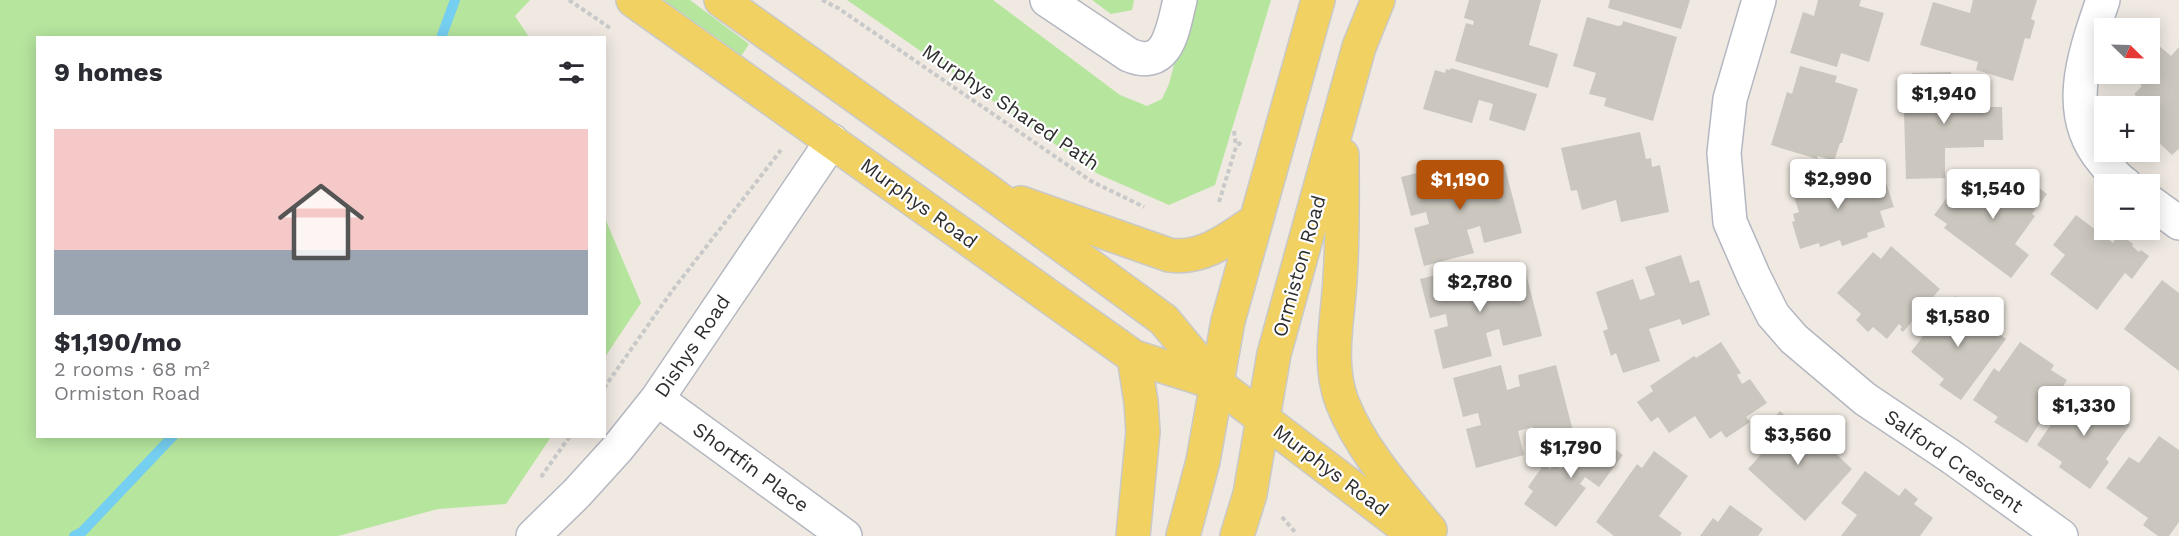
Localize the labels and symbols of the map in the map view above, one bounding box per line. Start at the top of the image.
north arrow [2094,18,2160,84]
street label: Murphys Shared Path [918,39,1104,175]
pin: $1,940 [1895,74,1993,125]
street label: Murphys Road [856,153,982,253]
pin: $2,990 [1789,159,1887,210]
pin: $1,190 [1411,160,1509,211]
pin: $1,540 [1944,169,2042,220]
street label: Ormiston Road [1267,192,1331,340]
pin: $2,780 [1431,262,1529,313]
street label: Dishys Road [649,290,735,402]
pin: $1,580 [1909,297,2007,348]
pin: $1,330 [2035,386,2133,437]
street label: Salford Crescent [1880,404,2028,518]
pin: $3,560 [1749,415,1847,466]
street label: Shortfin Place [688,417,814,517]
street label: Murphys Road [1269,419,1393,521]
pin: $1,790 [1522,428,1620,479]

